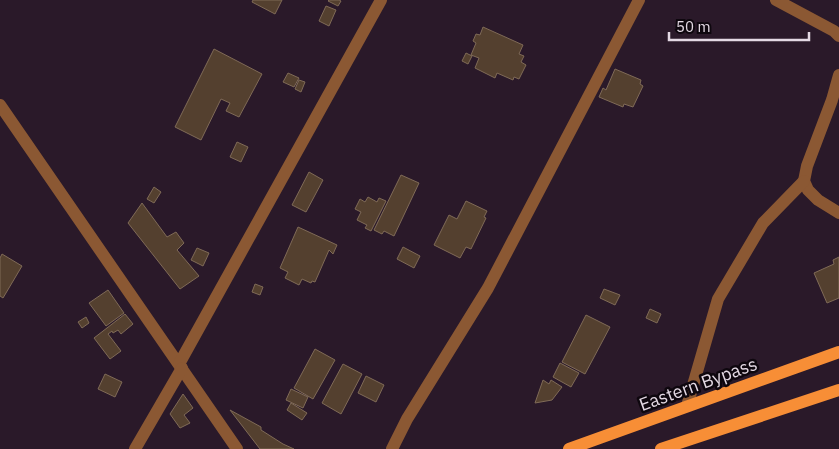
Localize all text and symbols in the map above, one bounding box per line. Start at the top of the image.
scale bar [669,10,809,42]
text: 50 m [676,17,711,36]
street label: Eastern Bypass [636,352,760,416]

